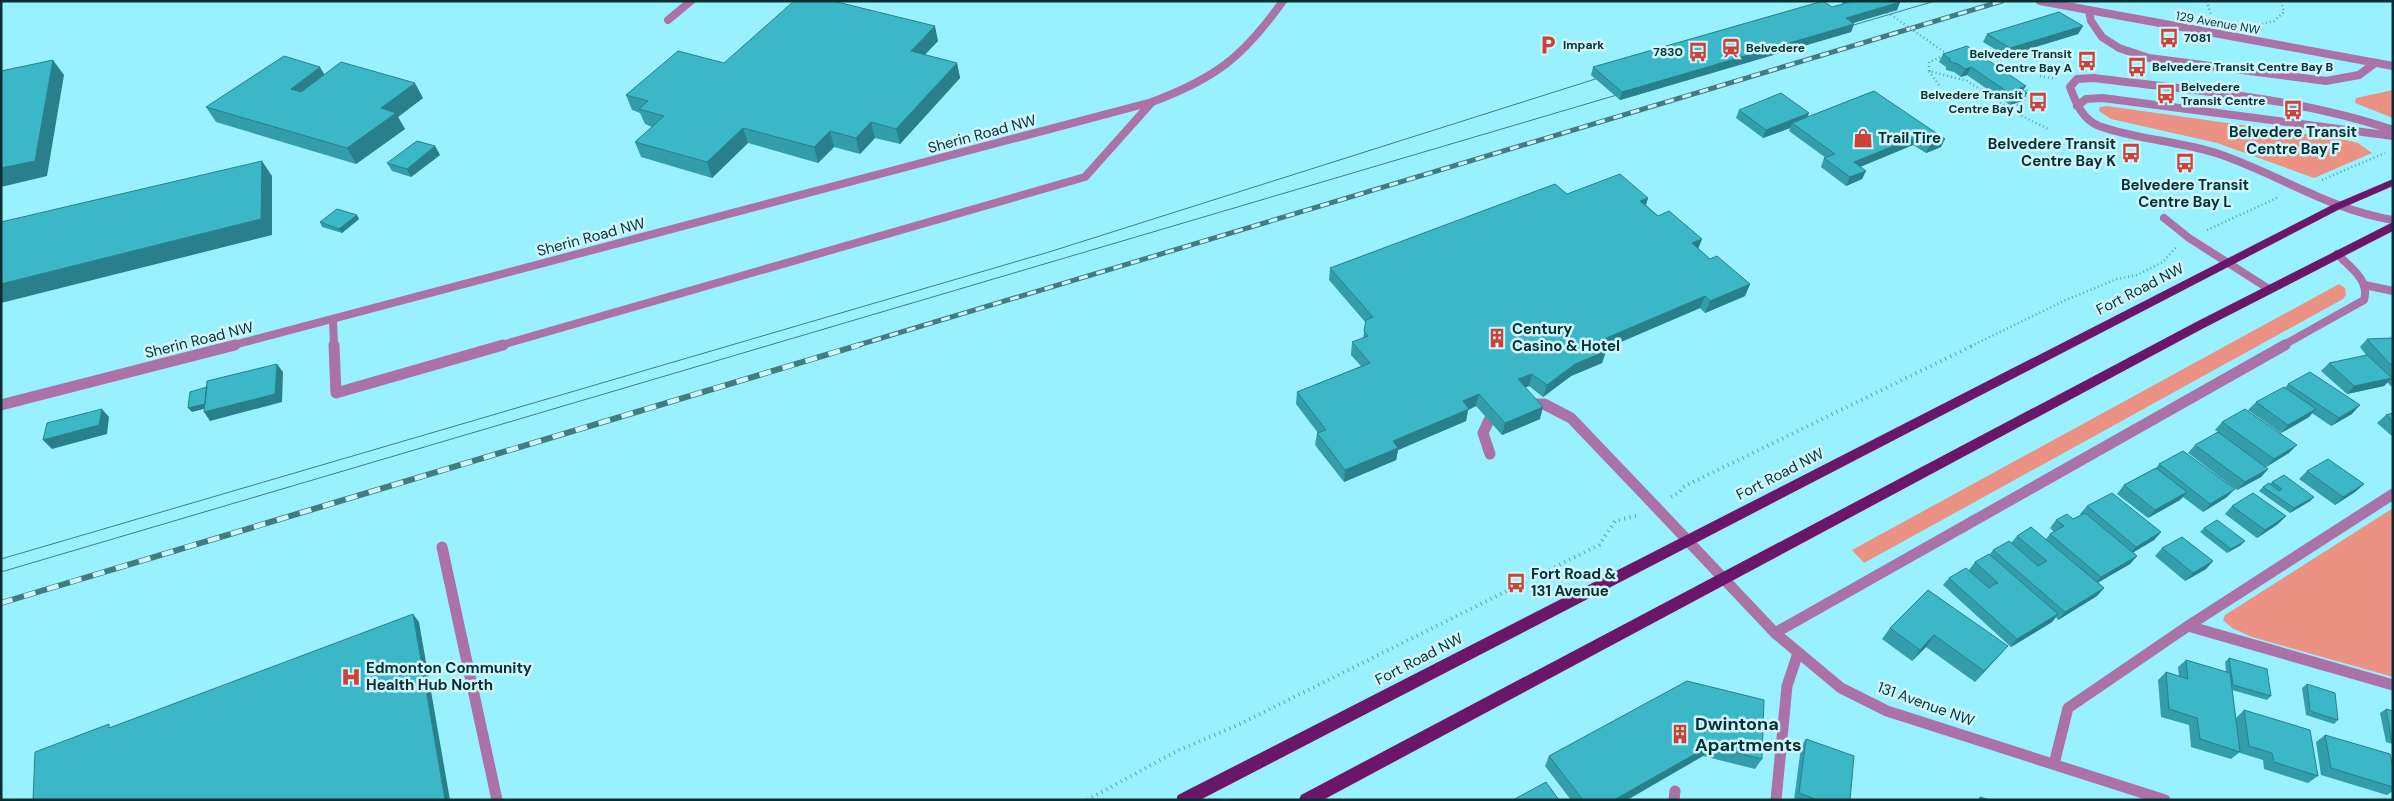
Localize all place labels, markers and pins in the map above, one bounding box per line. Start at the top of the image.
bus stop icon: 7081 [2158,27,2180,49]
place label: 7081 [2184,30,2211,46]
parking icon: Impark [1537,34,1559,56]
place label: Impark [1563,37,1604,53]
station icon: Belvedere [1720,37,1742,59]
place label: Belvedere [1746,40,1805,56]
bus stop icon: 7830 [1687,41,1709,63]
place label: 7830 [1653,44,1683,60]
place label: Belvedere Transit Centre Bay A [1969,46,2072,76]
bus stop icon: Belvedere Transit Centre Bay A [2076,50,2098,72]
bus stop icon: Belvedere Transit Centre Bay B [2126,56,2148,78]
place label: Belvedere Transit Centre Bay B [2152,59,2333,75]
place label: Belvedere Transit Centre [2181,79,2265,109]
bus stop icon: Belvedere Transit Centre [2155,83,2177,105]
place label: Belvedere Transit Centre Bay J [1920,87,2023,117]
bus stop icon: Belvedere Transit Centre Bay J [2027,91,2049,113]
bus stop icon: Belvedere Transit Centre Bay F [2282,99,2304,121]
place label: Belvedere Transit Centre Bay F [2229,122,2357,159]
shop icon: Trail Tire [1852,127,1874,149]
place label: Trail Tire [1878,128,1941,148]
place label: Belvedere Transit Centre Bay K [1988,134,2116,171]
bus stop icon: Belvedere Transit Centre Bay K [2120,142,2142,164]
bus stop icon: Belvedere Transit Centre Bay L [2174,152,2196,174]
place label: Belvedere Transit Centre Bay L [2121,175,2249,212]
place label: Century Casino & Hotel [1512,319,1620,356]
building icon: Century Casino & Hotel [1486,327,1508,349]
place label: Fort Road & 131 Avenue [1531,564,1617,601]
bus stop icon: Fort Road & 131 Avenue [1505,572,1527,594]
place label: Edmonton Community Health Hub North [366,658,532,695]
hospital icon: Edmonton Community Health Hub North [340,666,362,688]
place label: Dwintona Apartments [1695,712,1802,757]
building icon: Dwintona Apartments [1669,723,1691,745]

